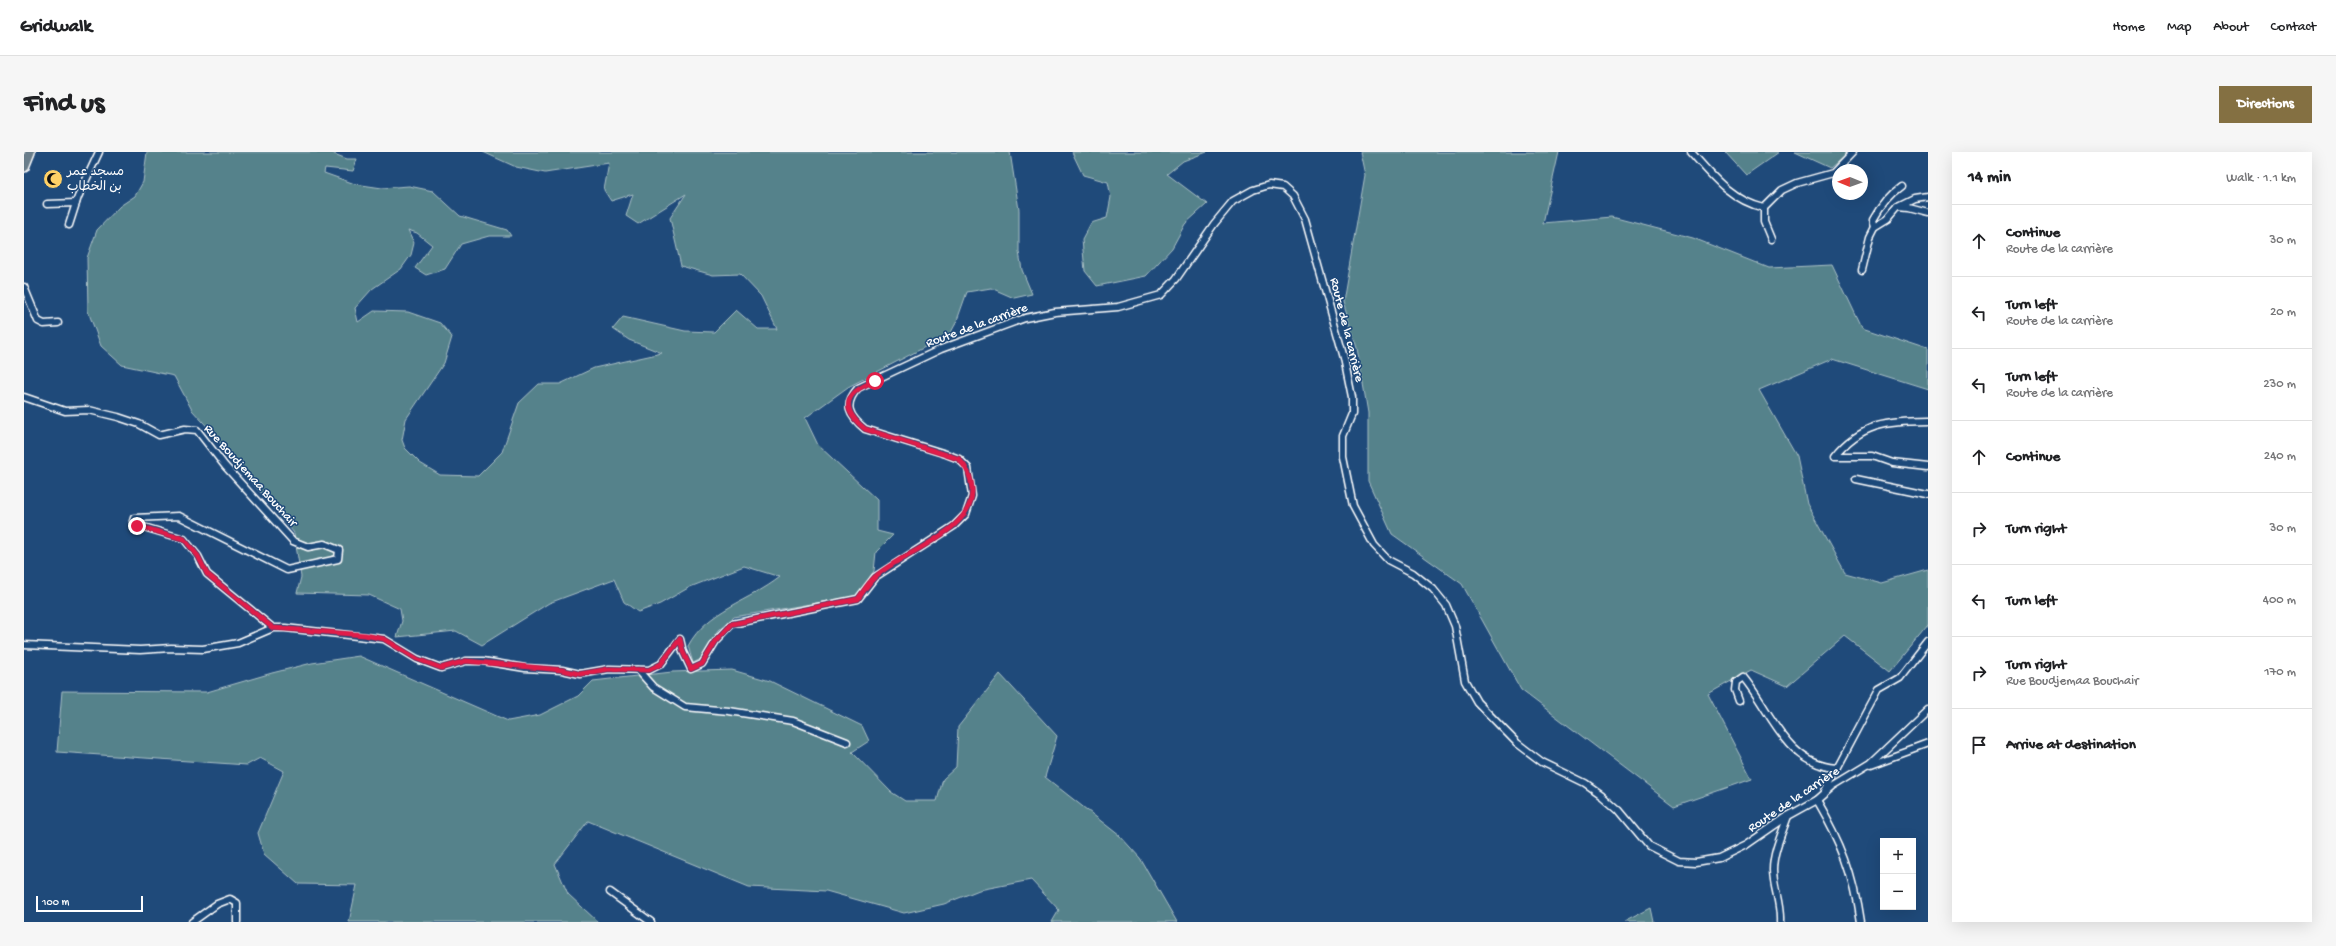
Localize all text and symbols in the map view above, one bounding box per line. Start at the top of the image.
text: Gridwalk [20,16,92,39]
text: Home [2113,19,2145,36]
text: Map [2167,19,2191,36]
text: About [2213,19,2249,36]
text: Contact [2271,19,2316,36]
button: Directions [2219,86,2312,123]
text: Find us [24,88,104,121]
north arrow [1832,164,1868,200]
place label: مسجد عمر بن الخطاب [66,165,124,195]
mosque icon: مسجد عمر بن الخطاب [42,168,64,190]
text: 14 min [1968,168,2011,188]
text: Walk · 1.1 km [2226,171,2296,186]
text: Continue [2006,224,2060,242]
icon: ahead [1968,230,1990,252]
text: 30 m [2270,233,2296,248]
text: Route de la carrière [2006,242,2113,257]
street label: Route de la carrière [1326,276,1366,384]
text: Turn left [2006,296,2057,314]
street label: Route de la carrière [924,301,1030,351]
icon: left [1968,302,1990,324]
text: 20 m [2270,305,2296,320]
text: Route de la carrière [2006,314,2113,329]
text: Turn left [2006,368,2057,386]
route start [866,372,884,390]
icon: left [1968,374,1990,396]
text: 230 m [2263,377,2296,392]
text: Route de la carrière [2006,386,2113,401]
street label: Rue Boudjemaa Bouchair [200,422,301,531]
icon: ahead [1968,446,1990,468]
text: Continue [2006,448,2060,466]
text: 240 m [2264,449,2296,464]
route end [128,517,146,535]
icon: right [1968,518,1990,540]
text: Turn right [2006,520,2066,538]
text: 30 m [2270,521,2296,536]
icon: left [1968,590,1990,612]
text: Turn left [2006,592,2057,610]
text: 400 m [2263,593,2296,608]
text: Turn right [2006,656,2066,674]
icon: right [1968,662,1990,684]
text: 170 m [2264,665,2296,680]
text: Rue Boudjemaa Bouchair [2006,674,2139,689]
icon: arrive [1968,734,1990,756]
text: Arrive at destination [2006,736,2136,754]
street label: Route de la carrière [1745,764,1843,836]
map controls [1880,838,1916,910]
button: + [1880,838,1916,874]
button: − [1880,874,1916,910]
scale bar [36,894,143,913]
text: 100 m [42,897,69,909]

